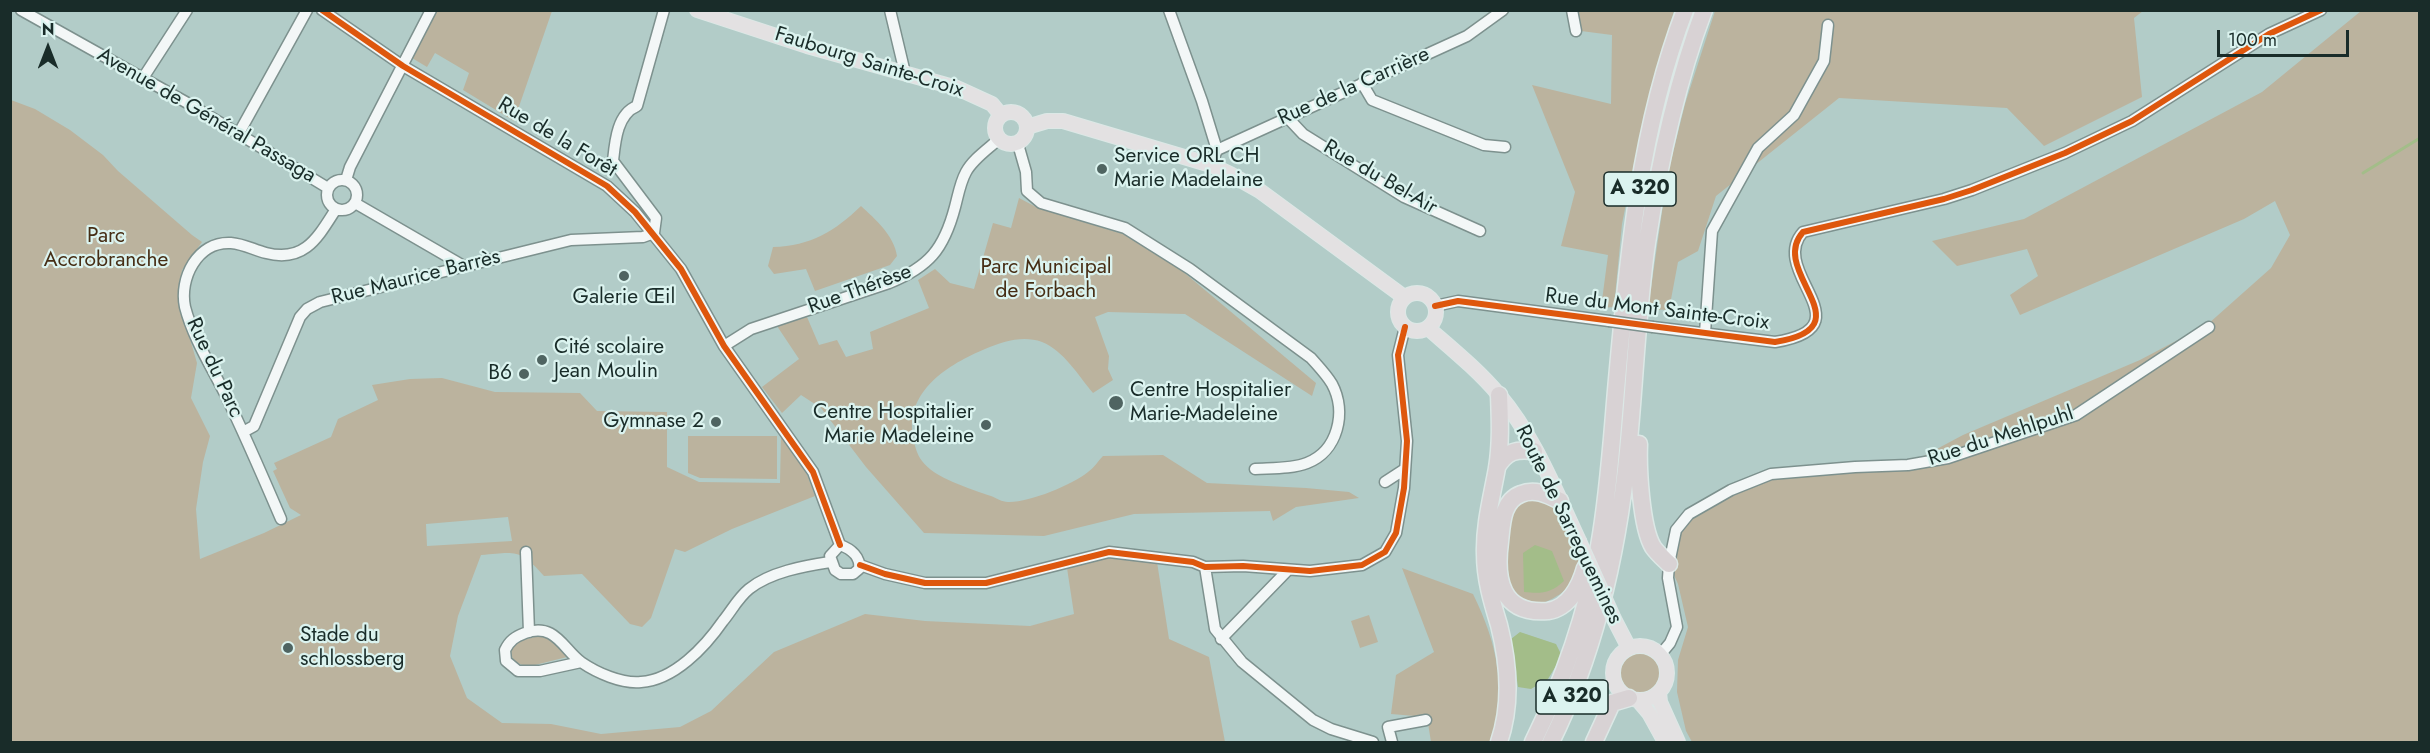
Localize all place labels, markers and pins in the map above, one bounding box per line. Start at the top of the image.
place label: Service ORL CH Marie Madelaine [1114,144,1263,194]
marker: Service ORL CH Marie Madelaine [1095,162,1109,176]
marker: Galerie Œil [617,269,631,283]
place label: Galerie Œil [573,285,675,311]
place label: Cité scolaire Jean Moulin [554,335,664,385]
marker: Cité scolaire Jean Moulin [535,353,549,367]
place label: B6 [488,361,512,387]
marker: B6 [517,367,531,381]
place label: Centre Hospitalier Marie-Madeleine [1130,378,1291,428]
marker: Centre Hospitalier Marie-Madeleine [1107,394,1125,412]
place label: Centre Hospitalier Marie Madeleine [813,400,974,450]
place label: Gymnase 2 [603,409,704,435]
marker: Gymnase 2 [709,415,723,429]
marker: Centre Hospitalier Marie Madeleine [979,418,993,432]
place label: Stade du schlossberg [300,623,404,673]
marker: Stade du schlossberg [281,641,295,655]

